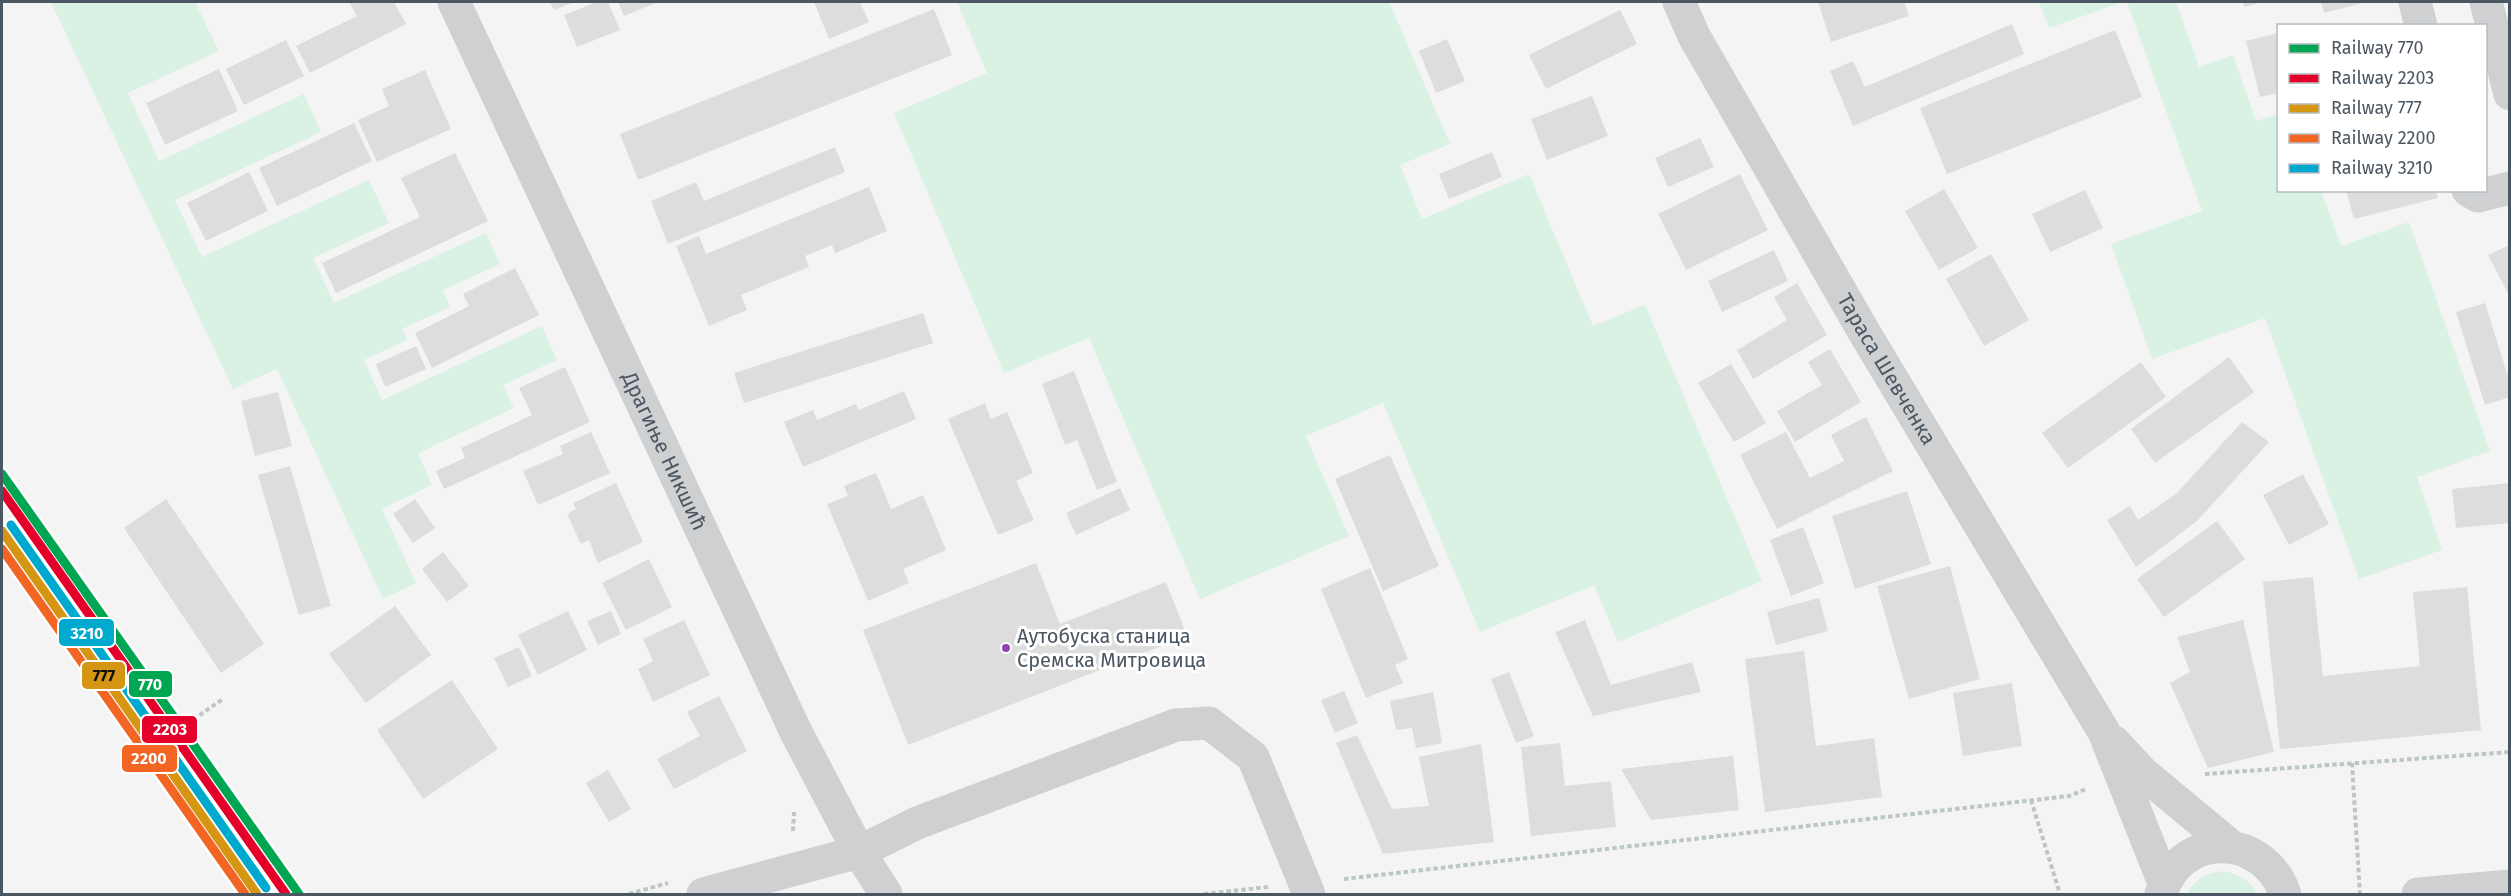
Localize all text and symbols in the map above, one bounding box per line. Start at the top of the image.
legend [2277,24,2487,192]
text: Railway 770 [2331,37,2424,59]
text: Railway 2203 [2331,67,2434,89]
text: Railway 777 [2331,97,2422,119]
text: Railway 2200 [2331,127,2436,149]
text: Railway 3210 [2331,157,2433,179]
street label: Тараса Шевченка [1832,289,1942,450]
street label: Драгиње Никшић [616,367,713,534]
line badge: 3210 [58,618,115,647]
text: 3210 [70,624,103,643]
place label: Аутобуска станица Сремска Митровица [1017,624,1206,672]
marker: Аутобуска станица Сремска Митровица [1000,642,1012,654]
line badge: 777 [81,661,126,690]
text: 777 [93,666,116,685]
line badge: 770 [128,670,173,698]
text: 770 [138,675,162,694]
line badge: 2203 [141,715,198,744]
text: 2203 [153,720,187,739]
line badge: 2200 [121,744,178,773]
text: 2200 [131,749,167,768]

